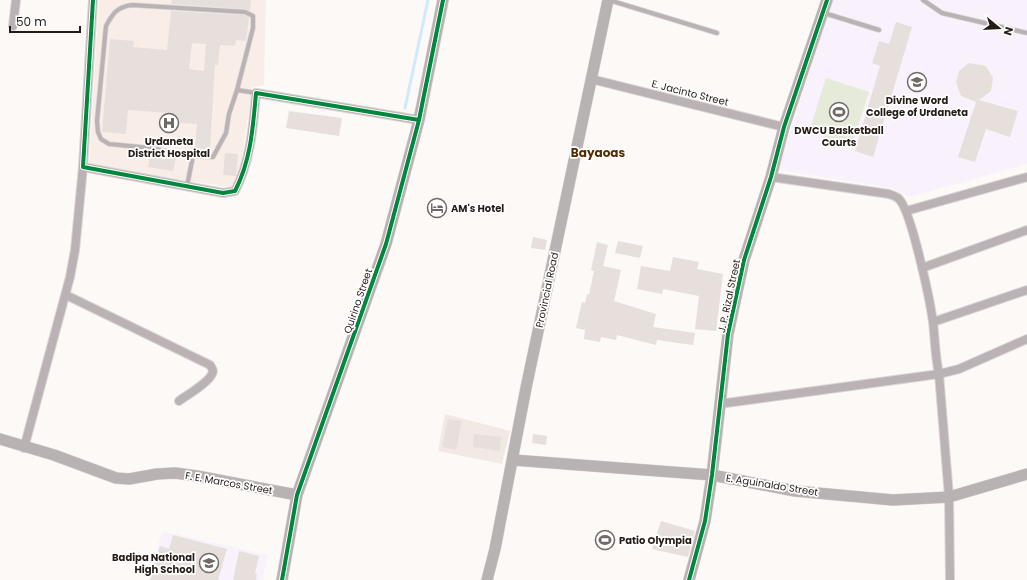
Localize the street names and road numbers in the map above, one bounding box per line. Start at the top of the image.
street label: E. Jacinto Street [650,76,730,110]
street label: Provincial Road [532,251,562,329]
street label: J. P. Rizal Street [714,257,744,334]
street label: Quirino Street [340,266,376,335]
street label: F. E. Marcos Street [184,468,274,498]
street label: E. Aguinaldo Street [725,470,819,500]

